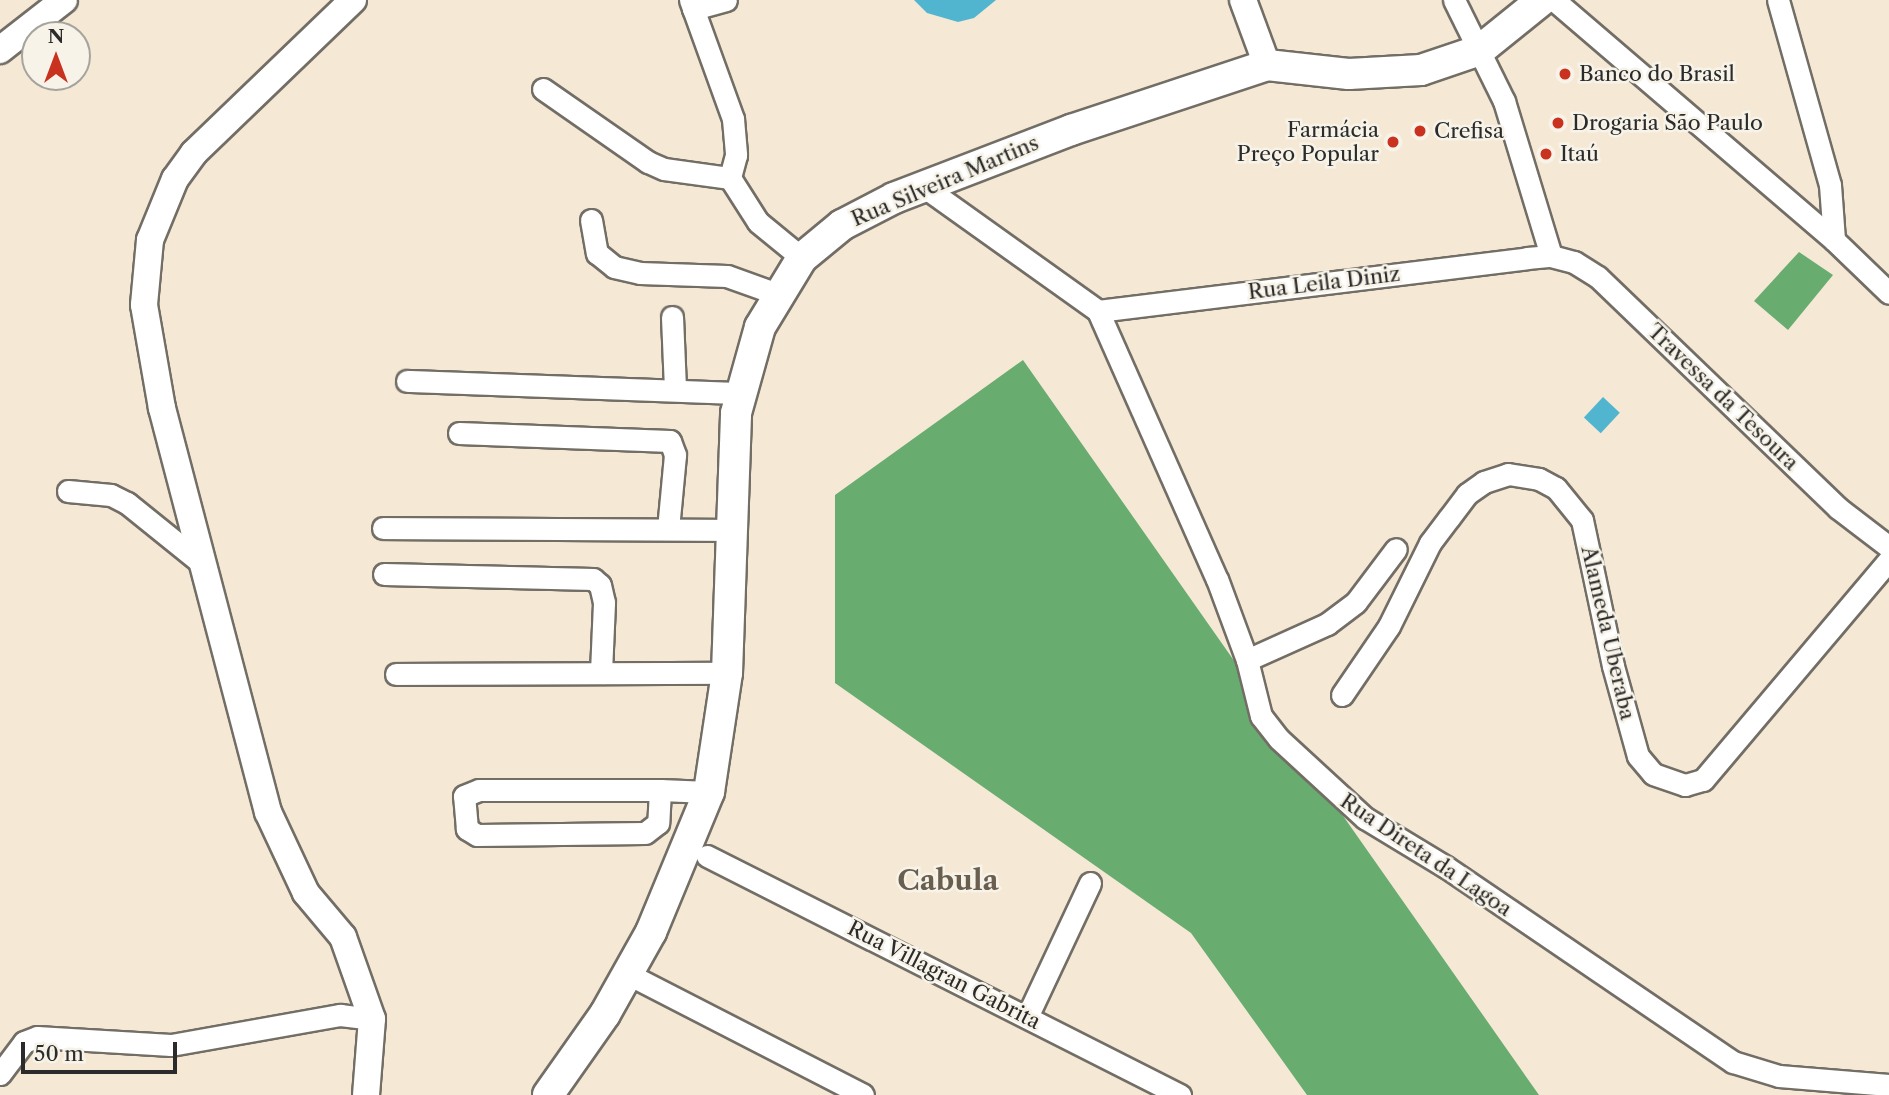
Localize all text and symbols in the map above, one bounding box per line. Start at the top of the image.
north arrow [21,21,91,91]
text: N [48,25,64,48]
place label: Banco do Brasil [1579,61,1735,87]
marker: Banco do Brasil [1557,66,1573,82]
place label: Drogaria São Paulo [1572,110,1763,136]
marker: Drogaria São Paulo [1550,115,1566,131]
place label: Farmácia Preço Popular [1237,117,1379,167]
place label: Crefisa [1434,118,1504,144]
marker: Crefisa [1412,123,1428,139]
street label: Rua Silveira Martins [847,130,1043,232]
marker: Farmácia Preço Popular [1385,134,1401,150]
place label: Itaú [1560,141,1599,167]
marker: Itaú [1538,146,1554,162]
street label: Rua Leila Diniz [1246,261,1402,305]
street label: Travessa da Tesoura [1642,318,1804,476]
street label: Alameda Uberaba [1576,543,1640,723]
street label: Rua Direta da Lagoa [1335,788,1517,922]
district label: Cabula [897,863,999,897]
street label: Rua Villagran Gabrita [843,915,1045,1035]
scale bar [24,1028,180,1072]
text: 50 m [34,1041,84,1066]

